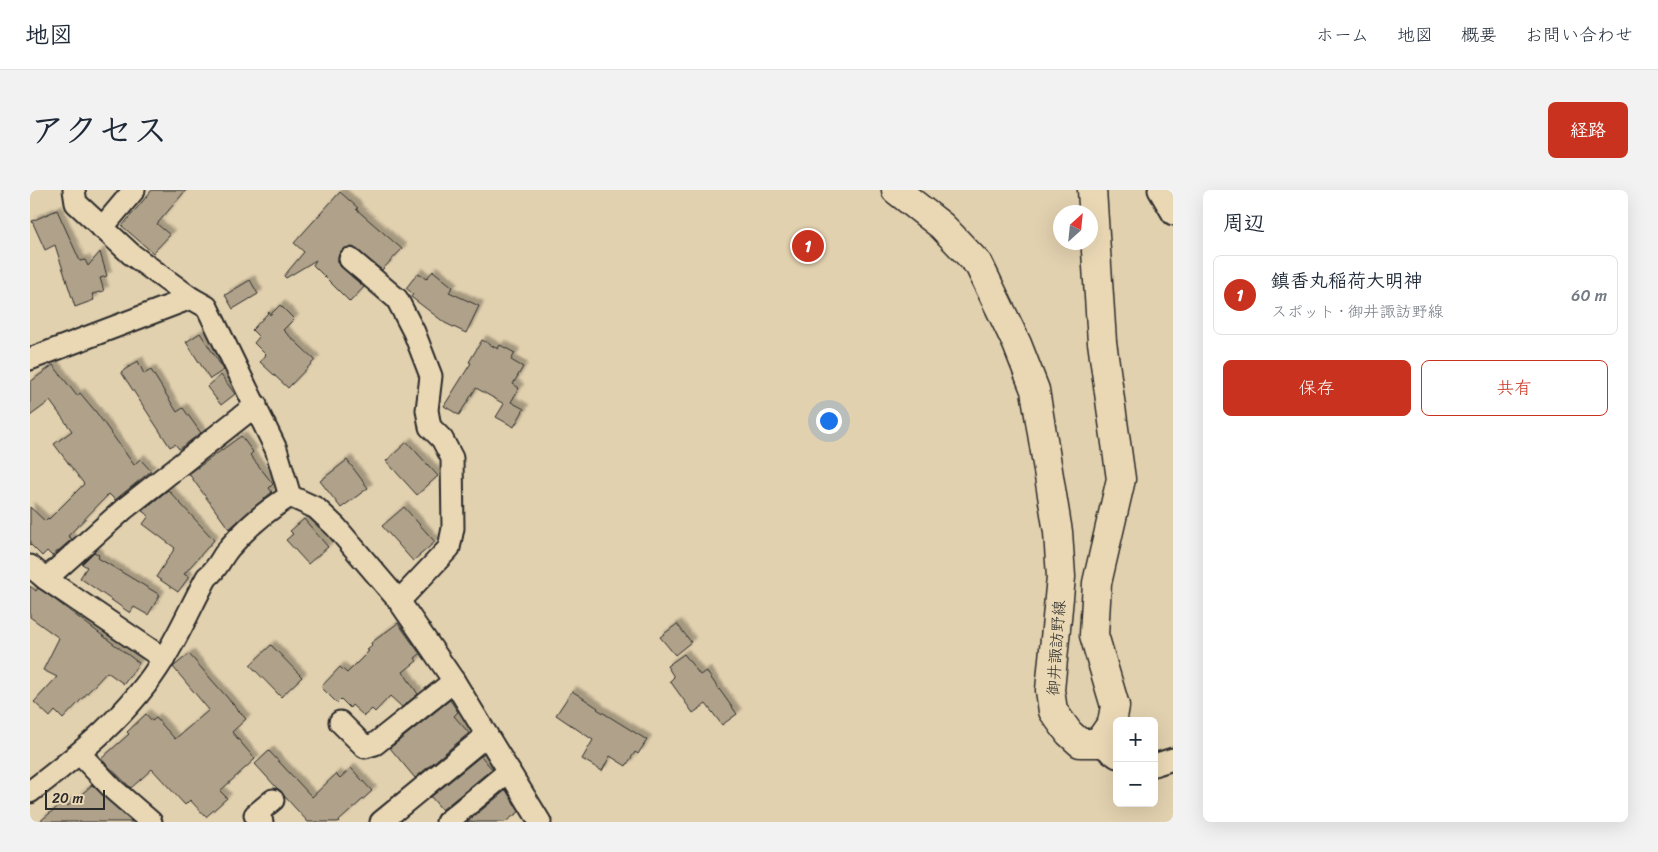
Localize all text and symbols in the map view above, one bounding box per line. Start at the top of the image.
text: 地図 [25,14,73,56]
text: ホーム [1316,19,1369,51]
text: 地図 [1397,19,1433,51]
text: 概要 [1461,19,1497,51]
text: お問い合わせ [1525,19,1633,51]
text: アクセス [30,99,168,161]
button: 経路 [1548,102,1628,158]
text: 周辺 [1223,204,1265,242]
north arrow [1053,205,1098,250]
pin: 1 [792,227,824,265]
text: 鎮香丸稲荷大明神 [1271,264,1423,297]
text: 1 [1237,281,1243,310]
text: 60 m [1571,281,1607,310]
text: スポット · 御井諏訪野線 [1271,297,1444,326]
button: 保存 [1223,360,1411,416]
button: 共有 [1421,360,1608,416]
your location [816,408,842,434]
street label: 御井諏訪野線 [1038,599,1074,697]
map controls [1113,717,1158,807]
button: + [1113,717,1158,762]
button: − [1113,762,1158,807]
text: 20 m [52,786,83,811]
scale bar [45,787,105,810]

